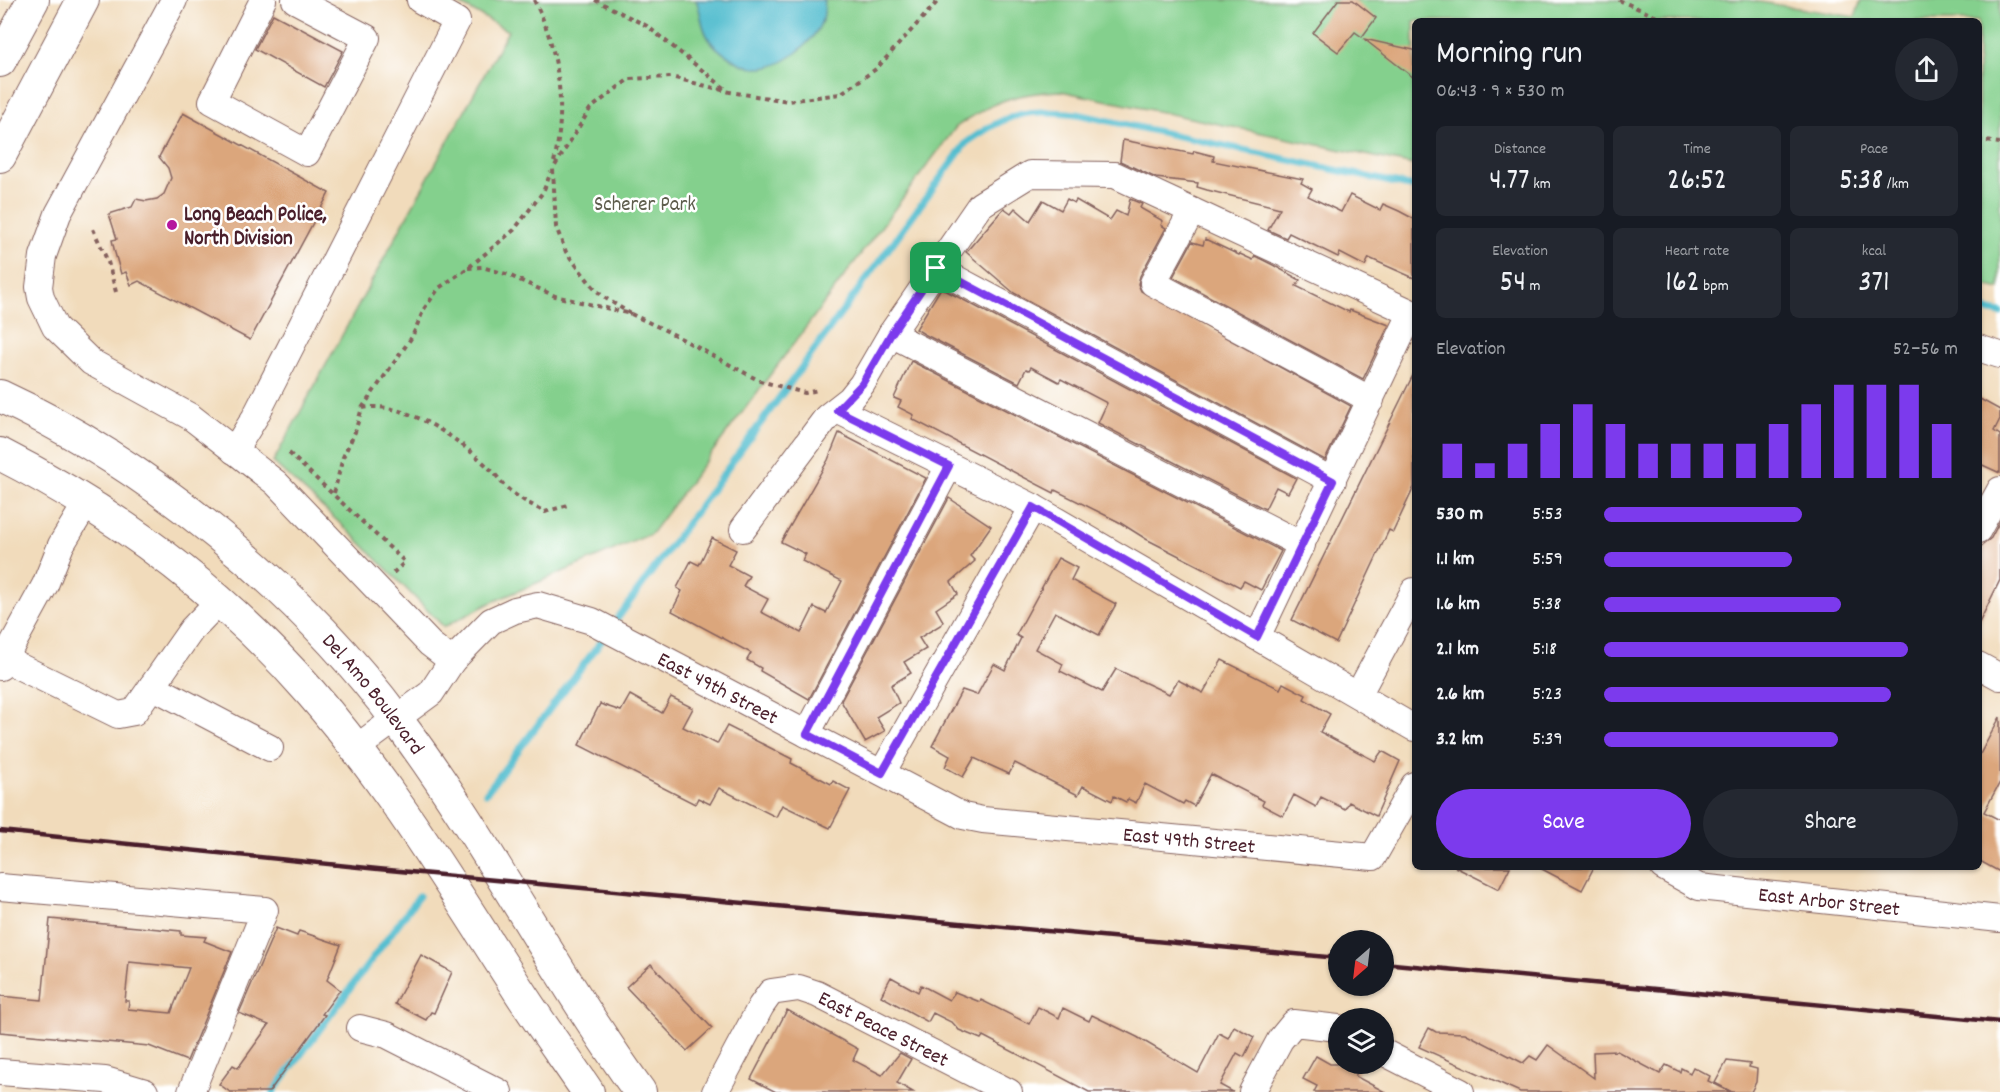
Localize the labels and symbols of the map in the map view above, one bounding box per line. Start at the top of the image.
park label: Scherer Park [594,191,696,221]
place label: Long Beach Police, North Division [184,201,327,255]
marker: Long Beach Police, North Division [165,218,179,232]
pin [910,242,961,293]
street label: Del Amo Boulevard [313,628,430,762]
street label: East 49th Street [651,646,783,734]
street label: East 49th Street [1122,821,1256,864]
street label: East Arbor Street [1756,881,1901,926]
north arrow [1328,930,1394,996]
street label: East Peace Street [812,985,953,1077]

